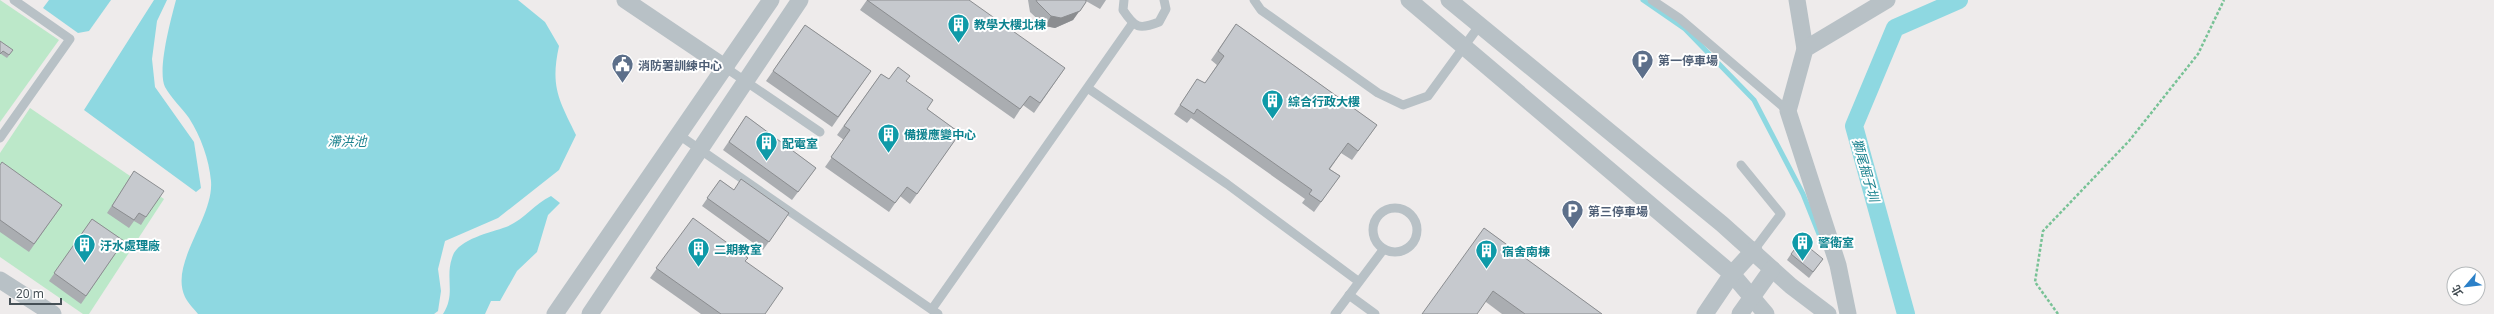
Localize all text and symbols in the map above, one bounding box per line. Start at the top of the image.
building icon: 教學大樓北棟 [946,11,972,44]
place label: 教學大樓北棟 [974,16,1046,33]
parking icon: 第一停車場 [1629,47,1655,80]
public building icon: 消防署訓練中心 [609,52,635,85]
place label: 第一停車場 [1658,52,1718,69]
place label: 消防署訓練中心 [638,57,722,74]
building icon: 綜合行政大樓 [1260,88,1286,121]
place label: 綜合行政大樓 [1288,93,1360,110]
building icon: 備援應變中心 [876,121,902,154]
place label: 備援應變中心 [904,126,976,143]
building icon: 配電室 [754,130,780,163]
water label: 滯洪池 [327,132,368,150]
place label: 配電室 [782,135,818,152]
water label: 獅尾掘子圳 [1848,136,1884,206]
parking icon: 第三停車場 [1560,198,1586,231]
place label: 第三停車場 [1588,203,1648,220]
building icon: 警衛室 [1790,229,1816,262]
building icon: 汙水處理廠 [71,232,97,265]
place label: 警衛室 [1818,234,1854,251]
building icon: 二期教室 [685,236,711,269]
place label: 汙水處理廠 [100,237,160,254]
building icon: 宿舍南棟 [1473,238,1499,271]
place label: 二期教室 [714,241,762,258]
place label: 宿舍南棟 [1502,243,1550,260]
north arrow [2446,266,2486,306]
scale bar [10,280,61,306]
text: 北 [2448,283,2466,299]
text: 20 m [16,285,44,302]

